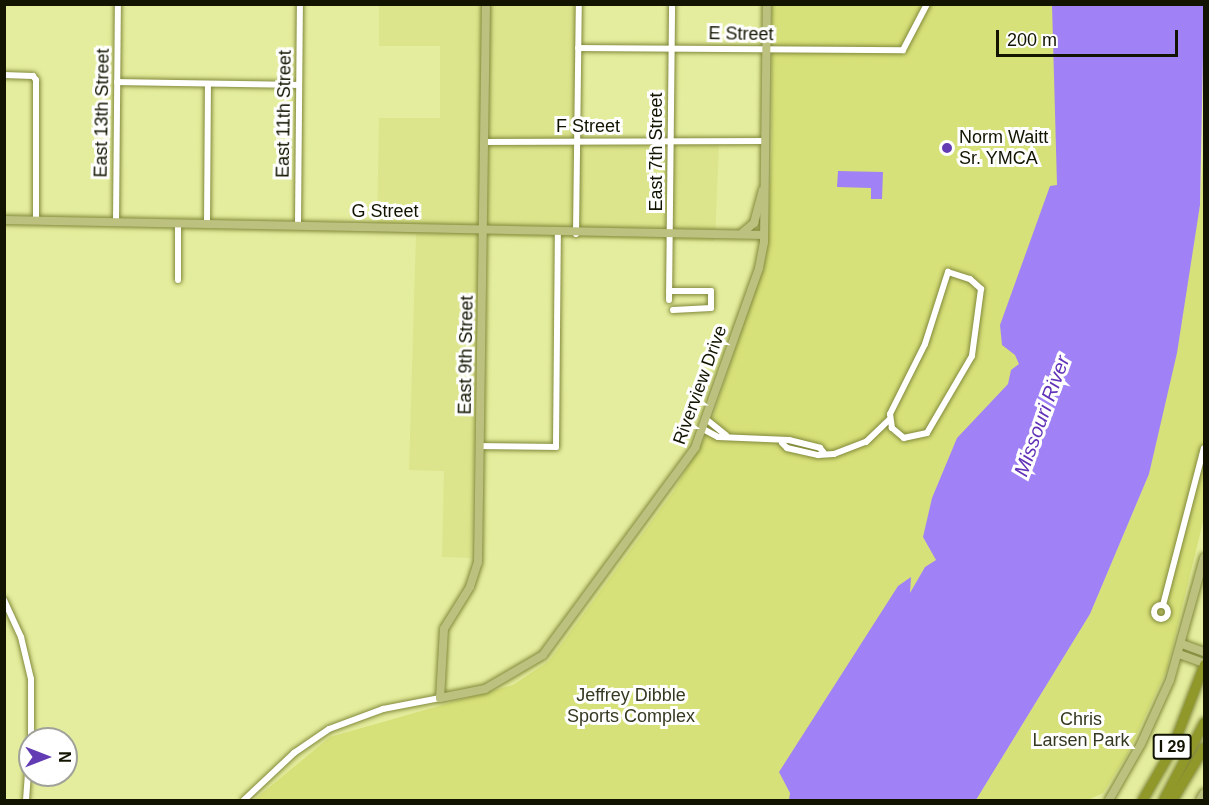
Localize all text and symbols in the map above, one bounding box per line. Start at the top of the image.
scale bar [999,18,1180,56]
street label: E Street [708,23,774,45]
text: 200 m [1007,30,1057,50]
street label: East 13th Street [90,48,114,178]
street label: East 11th Street [272,50,296,178]
street label: East 7th Street [645,92,667,212]
street label: F Street [556,115,620,137]
place label: Norm Waitt Sr. YMCA [959,127,1048,170]
marker: Norm Waitt Sr. YMCA [940,141,954,155]
street label: G Street [351,200,419,222]
street label: East 9th Street [454,295,478,415]
street label: Riverview Drive [668,323,732,447]
water label: Missouri River [1009,352,1075,480]
park label: Jeffrey Dibble Sports Complex [567,685,695,728]
park label: Chris Larsen Park [1032,709,1130,752]
north arrow [18,727,78,787]
road number: I 29 [1152,734,1192,760]
text: N [56,751,73,763]

